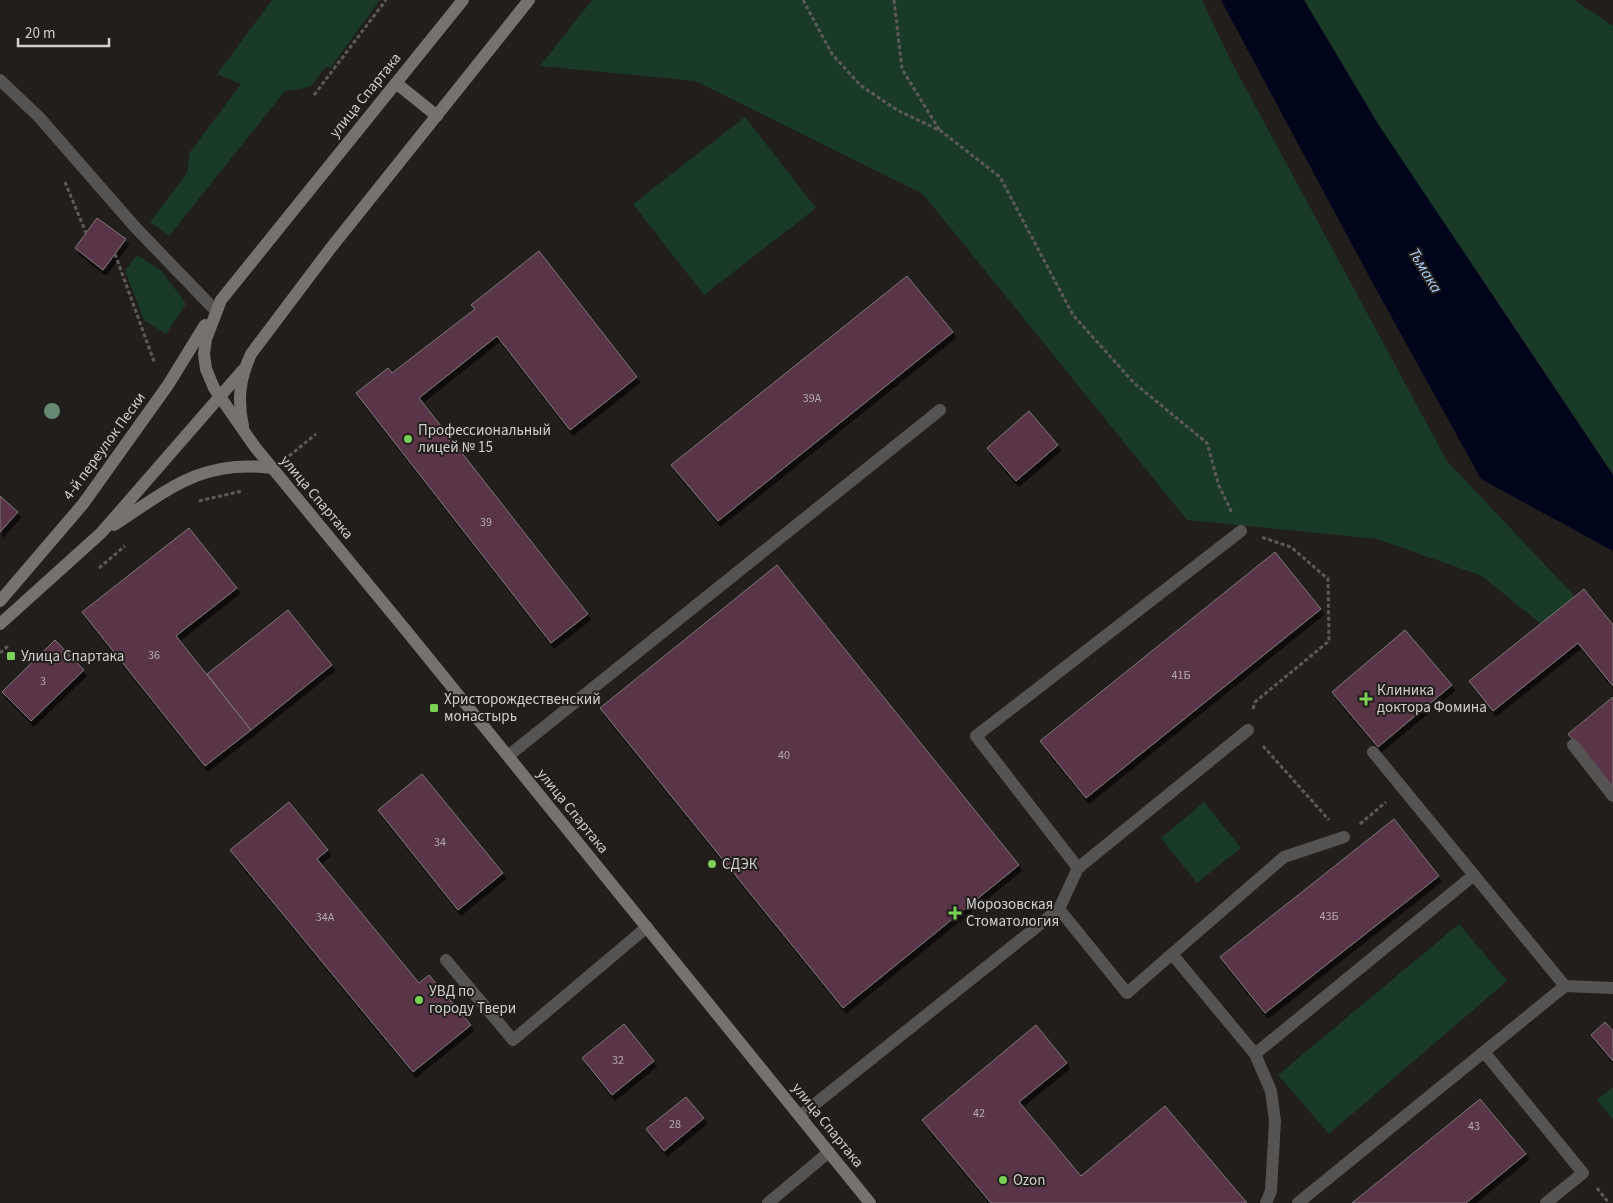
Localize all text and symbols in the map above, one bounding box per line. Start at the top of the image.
scale bar [18,15,109,47]
text: 20 m [25,23,55,44]
street label: улица Спартака [325,48,406,142]
water label: Тьмака [1403,244,1447,297]
street label: 4-й переулок Пески [58,388,151,504]
house number: 39А [803,390,822,407]
place label: Профессиональный лицей № 15 [418,420,551,458]
marker: Профессиональный лицей № 15 [402,433,414,445]
street label: улица Спартака [275,451,358,544]
house number: 39 [480,514,492,531]
place label: Улица Спартака [21,646,124,667]
house number: 36 [148,647,160,664]
marker: Улица Спартака [5,650,17,662]
house number: 41Б [1172,667,1190,684]
house number: 3 [40,673,46,690]
place label: Клиника доктора Фомина [1377,680,1487,718]
place label: Христорождественский монастырь [444,689,601,727]
marker: Клиника доктора Фомина [1359,692,1373,706]
marker: Христорождественский монастырь [428,702,440,714]
house number: 40 [778,747,790,764]
street label: улица Спартака [532,764,613,858]
house number: 34 [434,834,446,851]
place label: СДЭК [722,854,758,875]
marker: СДЭК [706,858,718,870]
place label: Морозовская Стоматология [966,894,1059,932]
marker: Морозовская Стоматология [948,906,962,920]
house number: 43Б [1320,908,1338,925]
house number: 34А [316,909,335,926]
place label: УВД по городу Твери [429,981,516,1019]
marker: УВД по городу Твери [413,994,425,1006]
house number: 32 [612,1052,624,1069]
street label: улица Спартака [787,1078,868,1172]
house number: 42 [973,1105,985,1122]
house number: 28 [669,1116,681,1133]
house number: 43 [1468,1118,1480,1135]
place label: Ozon [1013,1170,1045,1191]
marker: Ozon [997,1174,1009,1186]

